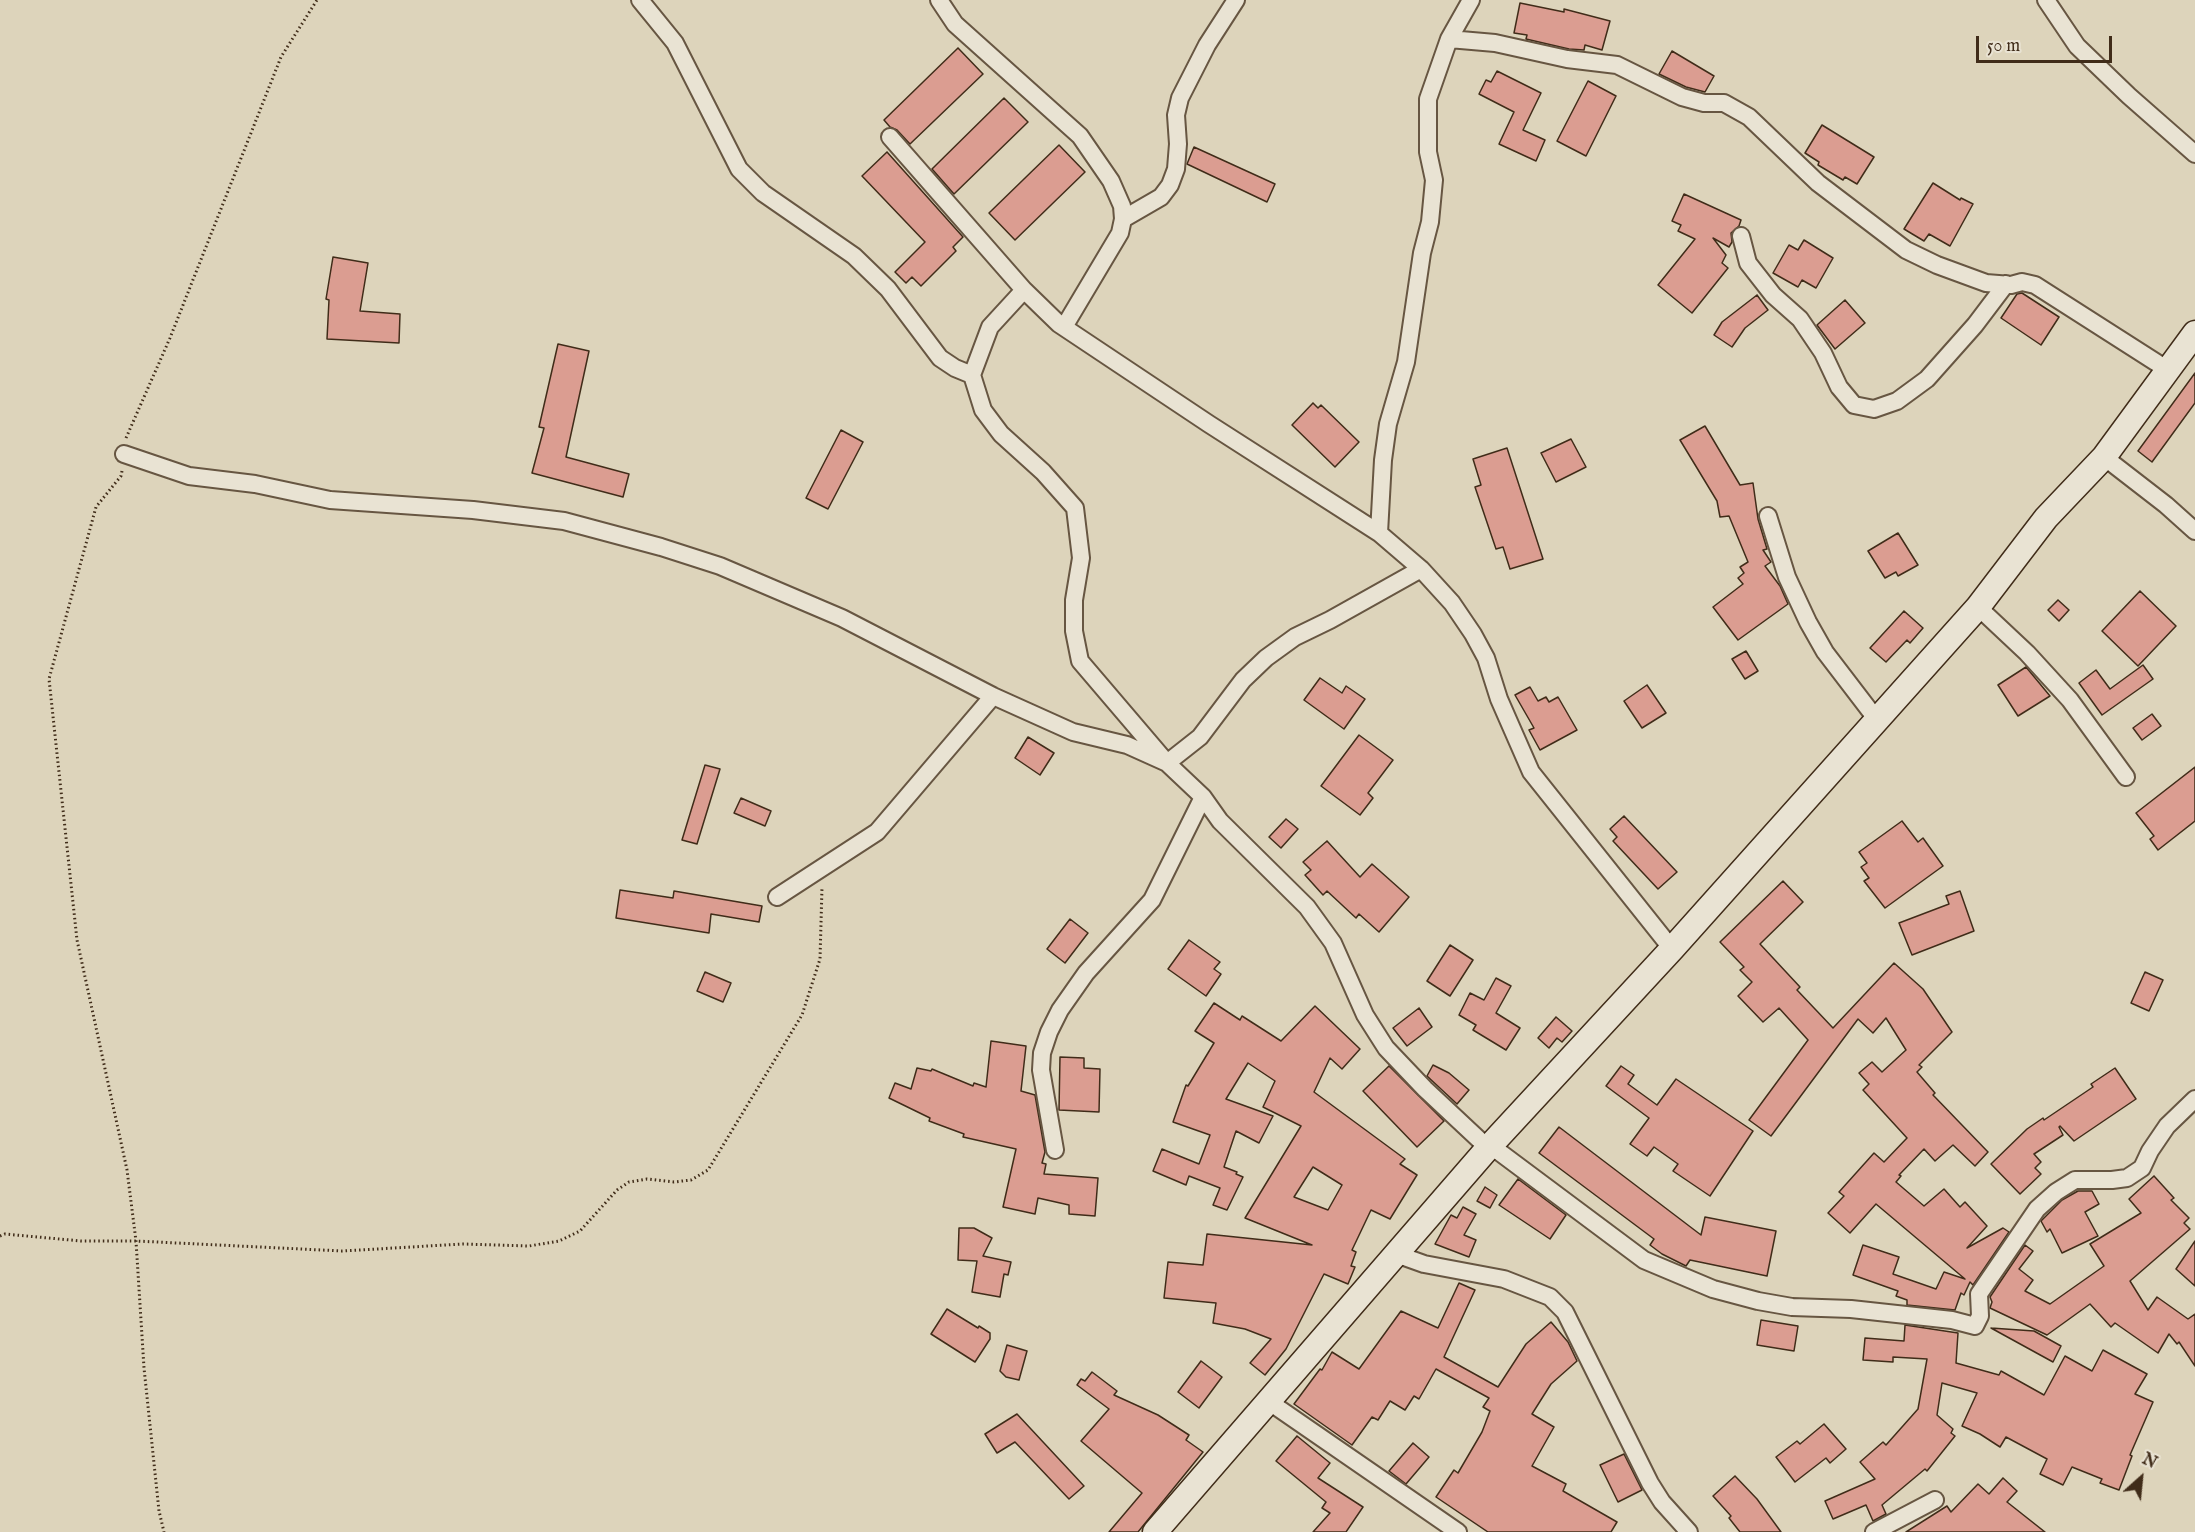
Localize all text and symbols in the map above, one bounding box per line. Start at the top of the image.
scale bar [1979,24,2116,62]
text: 50 m [1987,35,2020,58]
north arrow [2111,1448,2171,1508]
text: N [2138,1450,2160,1474]

